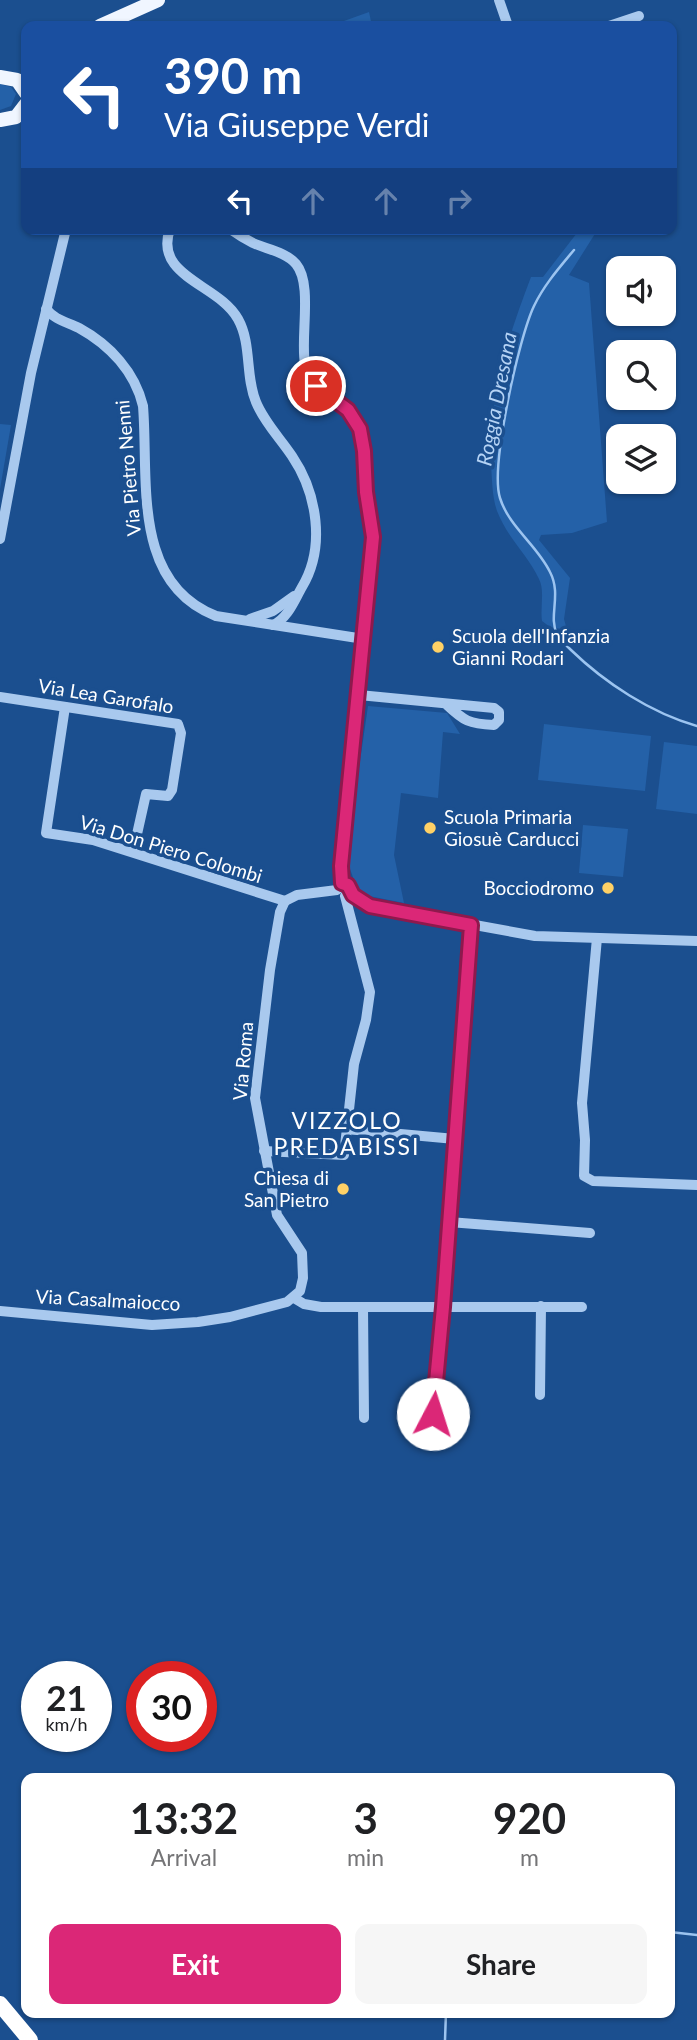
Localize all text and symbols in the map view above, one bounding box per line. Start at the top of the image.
text: 390 m [164,46,302,104]
icon: left [49,49,140,140]
text: Via Giuseppe Verdi [164,105,430,144]
icon: left [221,182,259,220]
icon: ahead [294,182,332,220]
icon: ahead [367,182,405,220]
icon: right [440,182,478,220]
map controls [606,256,676,494]
button: sound [606,256,676,326]
water label: Roggia Dresana [470,330,521,468]
button: search [606,340,676,410]
pin [286,356,346,416]
icon: arrive [297,367,335,405]
street label: Via Pietro Nenni [110,399,145,537]
button: layers [606,424,676,494]
place label: Scuola dell'Infanzia Gianni Rodari [452,624,610,669]
marker: Scuola dell'Infanzia Gianni Rodari [430,639,446,655]
street label: Via Lea Garofalo [37,673,175,718]
place label: Scuola Primaria Giosuè Carducci [444,805,579,850]
street label: Via Don Piero Colombi [77,810,265,887]
marker: Scuola Primaria Giosuè Carducci [422,820,438,836]
place label: Bocciodromo [483,876,594,899]
marker: Bocciodromo [600,880,616,896]
street label: Via Roma [228,1021,257,1101]
district label: VIZZOLO PREDABISSI [274,1106,420,1160]
place label: Chiesa di San Pietro [244,1166,329,1211]
marker: Chiesa di San Pietro [335,1181,351,1197]
street label: Via Casalmaiocco [35,1284,181,1315]
position arrow [396,1377,470,1451]
speed limit sign: 30 [126,1661,217,1752]
text: 21 [46,1676,87,1718]
text: km/h [45,1713,88,1735]
text: 13:32 [130,1793,238,1843]
text: 3 [353,1793,378,1843]
text: 920 [493,1793,566,1843]
text: Arrival [151,1843,217,1871]
text: min [347,1843,384,1871]
text: m [520,1843,539,1871]
button: Exit [49,1924,341,2004]
button: Share [355,1924,647,2004]

